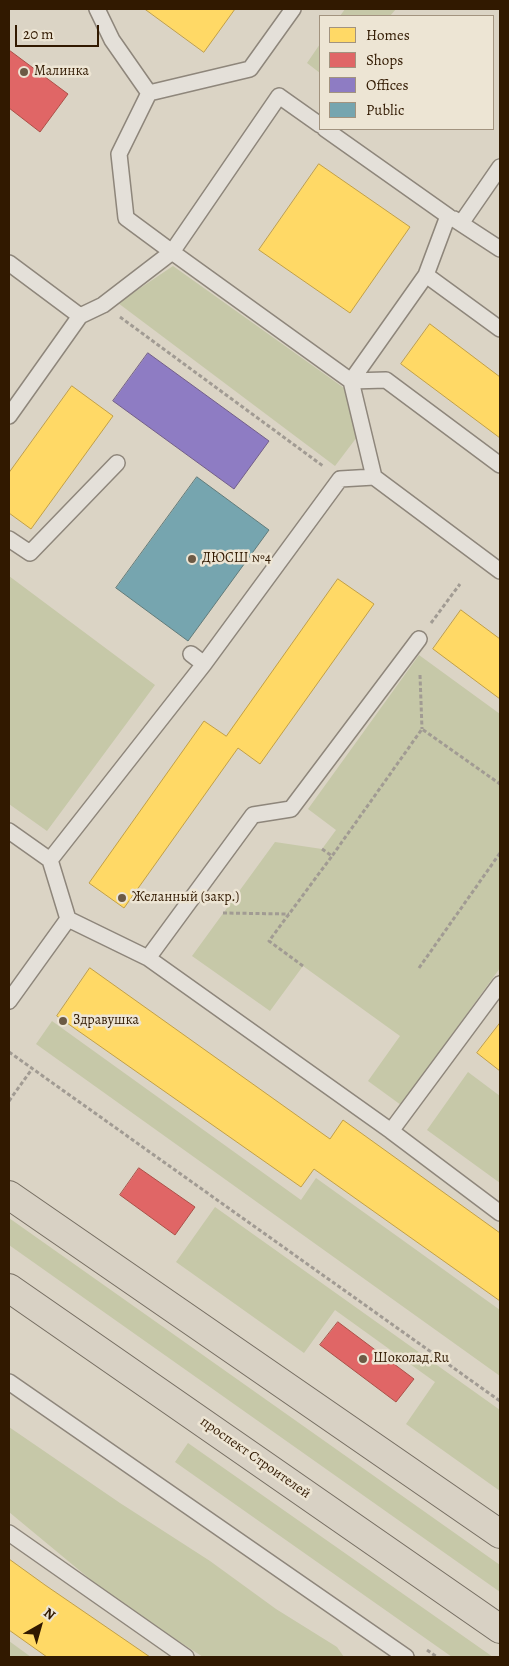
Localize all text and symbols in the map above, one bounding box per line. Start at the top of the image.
scale bar [18,15,101,47]
legend [319,15,494,130]
text: 20 m [23,24,54,44]
text: Homes [366,25,410,45]
text: Shops [366,50,403,70]
place label: Малинка [34,64,89,80]
marker: Малинка [18,66,30,78]
text: Offices [366,75,409,95]
text: Public [366,100,404,120]
place label: ДЮСШ №4 [202,551,271,567]
marker: ДЮСШ №4 [186,553,198,565]
place label: Желанный (закр.) [132,890,239,906]
marker: Желанный (закр.) [116,892,128,904]
place label: Здравушка [73,1013,139,1029]
marker: Здравушка [57,1015,69,1027]
place label: Шоколад.Ru [373,1351,449,1367]
marker: Шоколад.Ru [357,1353,369,1365]
street label: проспект Строителей [197,1414,313,1502]
north arrow [15,1601,65,1651]
text: N [40,1603,59,1624]

